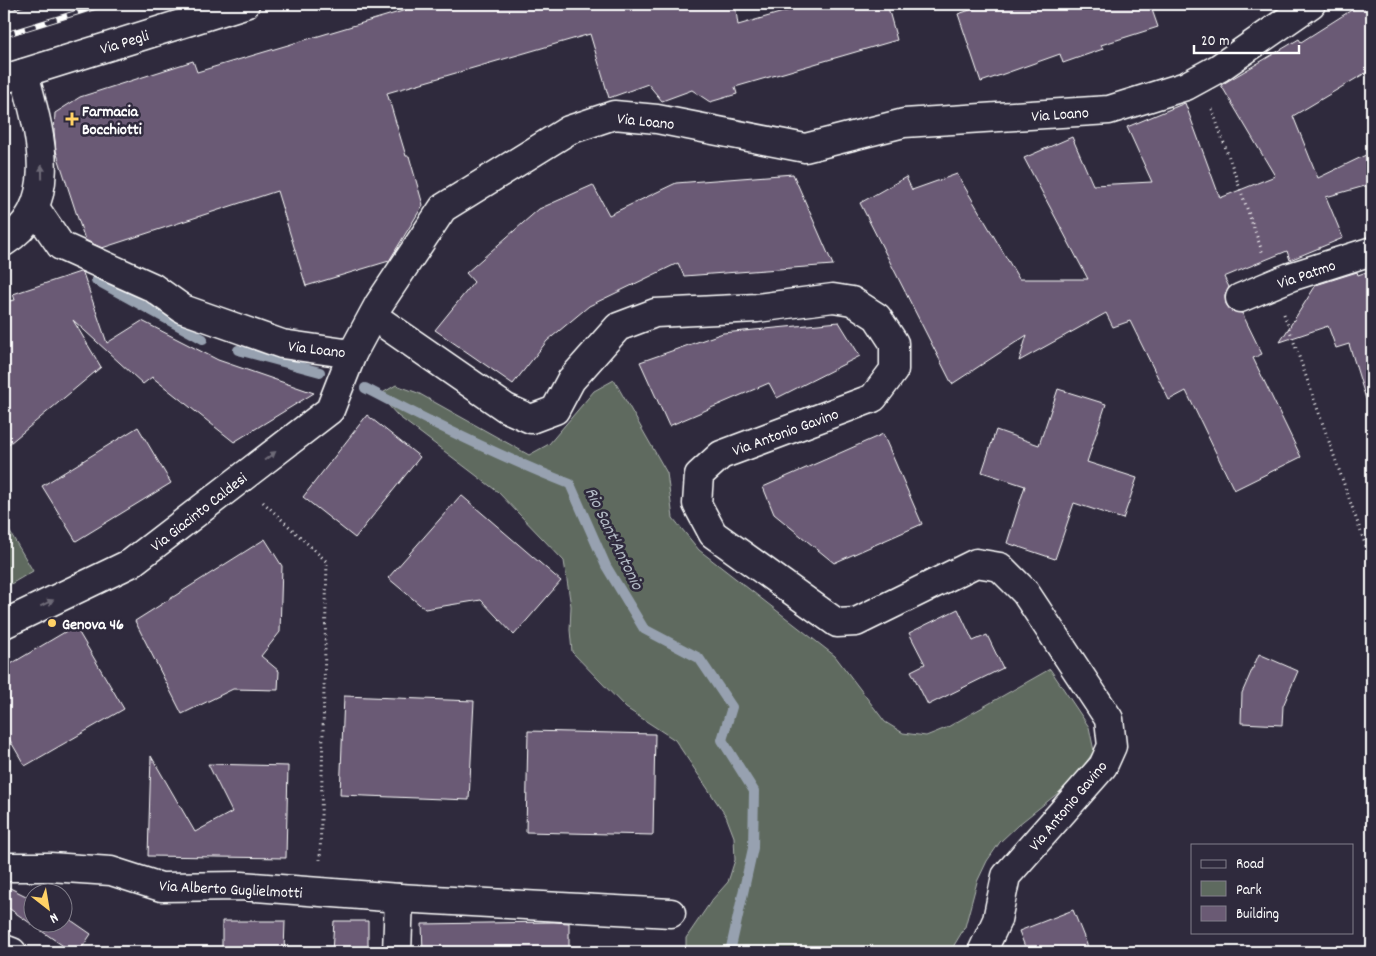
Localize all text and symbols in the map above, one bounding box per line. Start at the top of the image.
scale bar [1194,22,1298,54]
street label: Via Pegli [98,25,152,62]
text: 20 m [1201,31,1229,53]
place label: Farmacia Bocchiotti [82,101,142,142]
street label: Via Loano [1031,102,1090,129]
street label: Via Loano [616,108,676,137]
marker: Farmacia Bocchiotti [66,113,78,125]
one-way arrow [37,164,45,180]
street label: Via Patmo [1274,255,1339,296]
street label: Via Loano [287,336,347,365]
street label: Via Antonio Gavino [729,403,842,463]
one-way arrow [263,451,276,461]
street label: Via Giacinto Caldesi [146,468,253,558]
water label: Rio Sant'Antonio [577,484,649,596]
one-way arrow [40,598,55,607]
place label: Genova 46 [62,614,124,637]
marker: Genova 46 [46,617,58,629]
street label: Via Antonio Gavino [1024,756,1114,857]
legend [1191,844,1354,934]
text: Road [1236,854,1264,876]
street label: Via Alberto Guglielmotti [159,875,303,906]
text: Park [1236,880,1262,902]
north arrow [22,884,72,934]
text: Building [1236,904,1279,926]
text: N [45,907,62,928]

